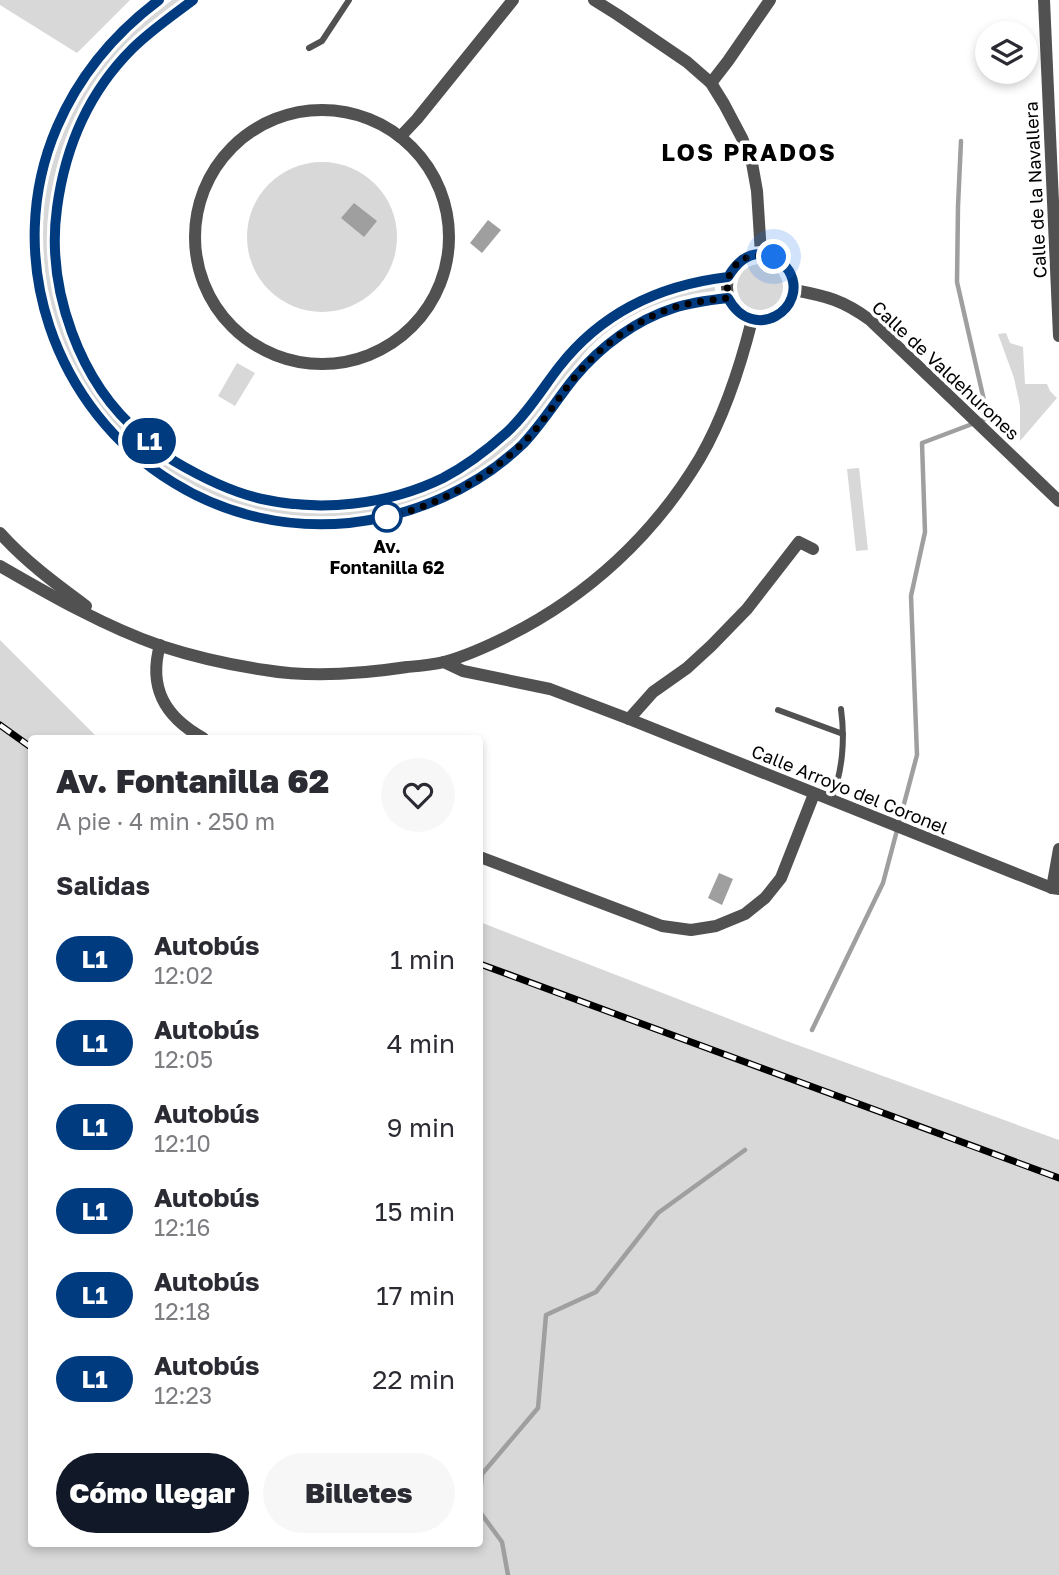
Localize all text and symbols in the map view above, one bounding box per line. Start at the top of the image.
map controls [975,21,1038,84]
button: layers [975,21,1038,84]
street label: Calle de la Navallera [1019,101,1051,279]
district label: LOS PRADOS [661,137,837,166]
your location [756,239,791,274]
street label: Calle de Valdehurones [868,296,1024,444]
line badge: L1 [118,418,180,464]
text: L1 [136,426,162,455]
marker: Av. Fontanilla 62 [372,502,402,532]
place label: Av. Fontanilla 62 [329,535,445,578]
street label: Calle Arroyo del Coronel [749,740,952,839]
button: heart [381,758,455,832]
text: Av. Fontanilla 62 [56,761,329,800]
text: A pie · 4 min · 250 m [56,807,275,835]
text: Salidas [56,870,150,901]
text: Autobús [154,930,260,961]
text: L1 [81,944,108,973]
text: 1 min [390,944,455,975]
text: 12:02 [154,961,213,989]
text: Autobús [154,1014,260,1045]
text: L1 [81,1028,108,1057]
text: 4 min [387,1028,455,1059]
text: 12:05 [154,1045,213,1073]
text: Autobús [154,1098,260,1129]
text: L1 [81,1112,108,1141]
text: 9 min [387,1112,455,1143]
text: 12:10 [154,1129,211,1157]
text: Autobús [154,1182,260,1213]
text: L1 [81,1196,108,1225]
text: 15 min [375,1196,455,1227]
text: 12:16 [154,1213,210,1241]
text: Autobús [154,1266,260,1297]
text: L1 [81,1280,108,1309]
text: 17 min [376,1280,455,1311]
text: 12:18 [154,1297,211,1325]
text: Autobús [154,1350,260,1381]
text: L1 [81,1364,108,1393]
text: 22 min [372,1364,455,1395]
text: 12:23 [154,1381,212,1409]
button: Cómo llegar [56,1453,249,1533]
button: Billetes [263,1453,455,1533]

